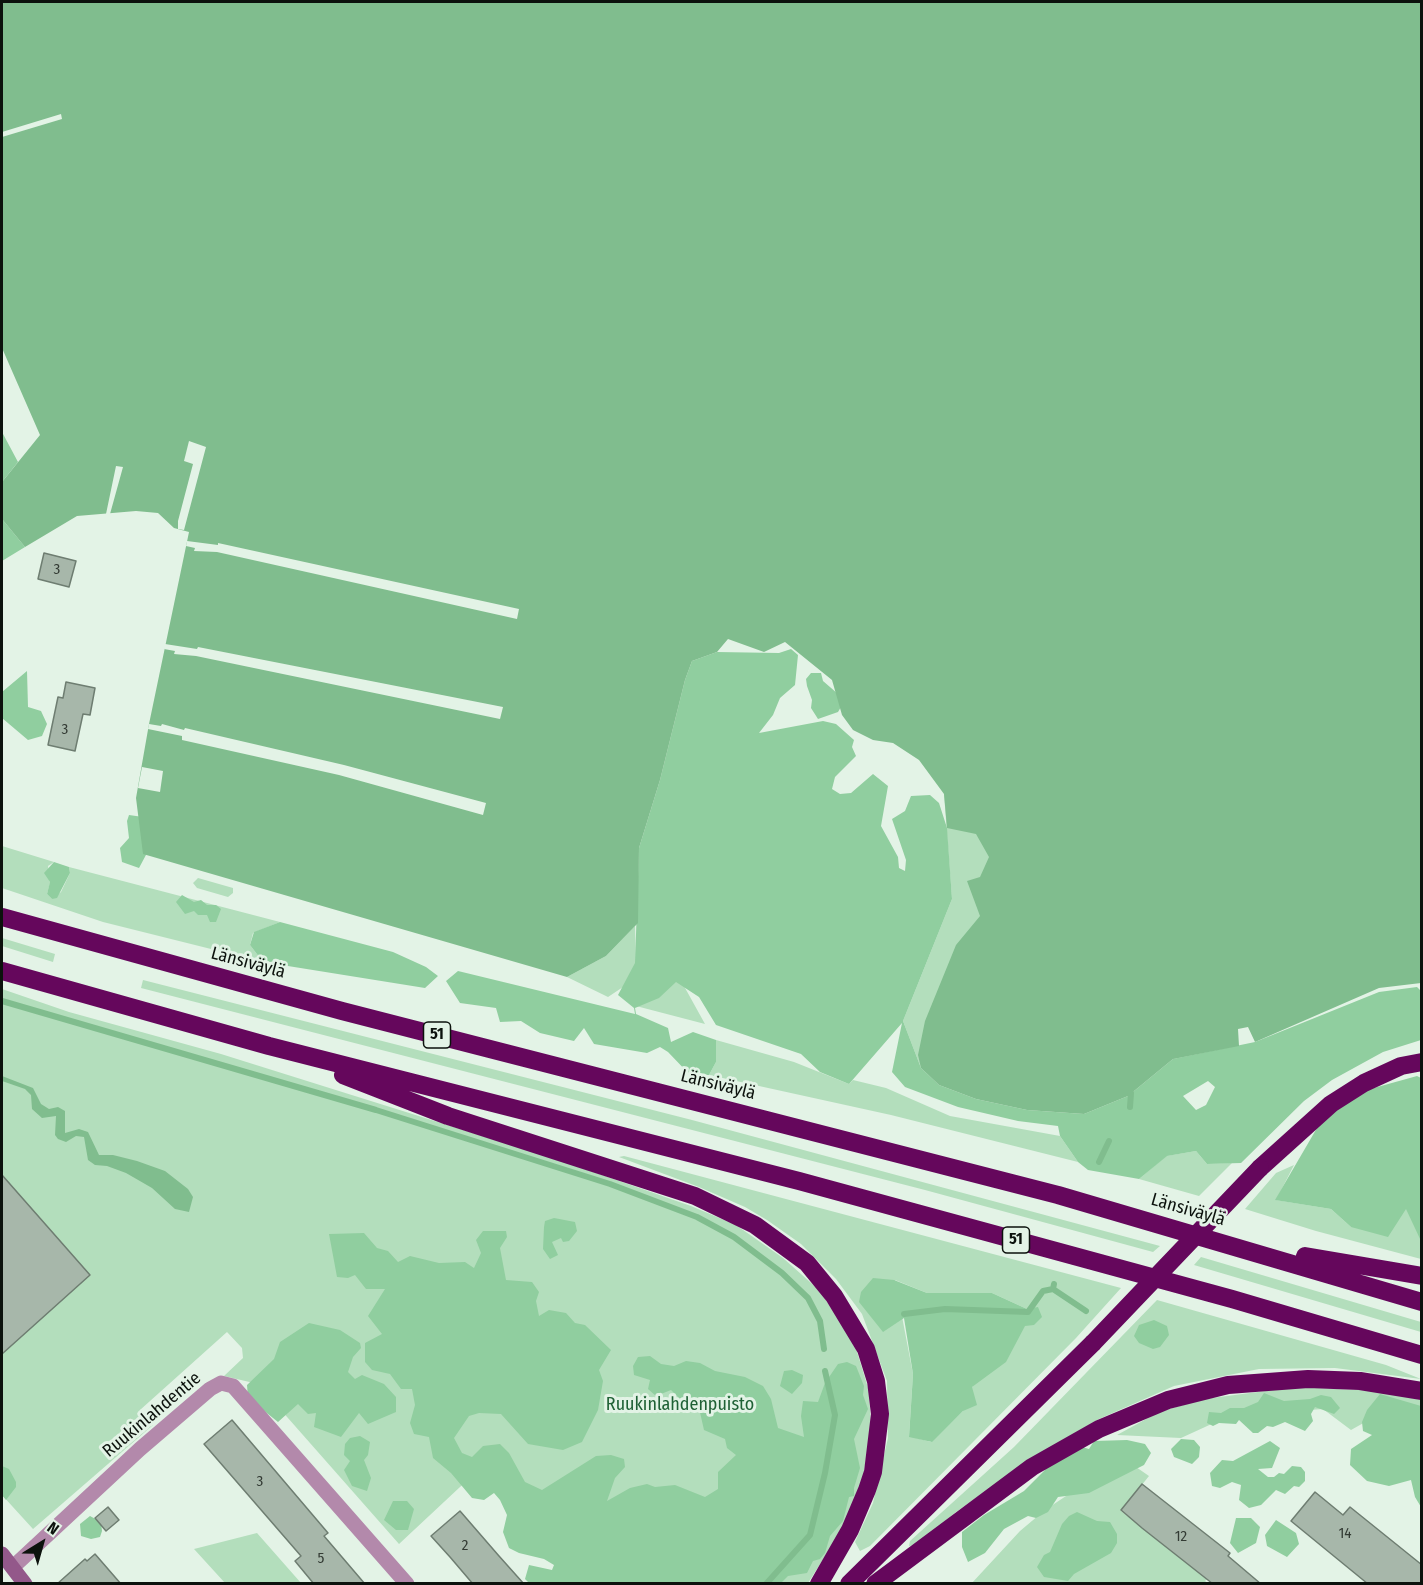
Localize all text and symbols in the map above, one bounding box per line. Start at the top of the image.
house number: 3 [54,561,60,579]
house number: 3 [62,721,68,739]
street label: Länsiväylä [208,943,288,983]
road number: 51 [424,1022,450,1048]
street label: Länsiväylä [678,1065,758,1105]
street label: Länsiväylä [1148,1189,1228,1231]
road number: 51 [1002,1227,1030,1253]
street label: Ruukinlahdentie [99,1368,205,1462]
park label: Ruukinlahdenpuisto [606,1394,754,1416]
house number: 3 [257,1473,263,1491]
north arrow [12,1513,72,1573]
text: N [44,1518,63,1539]
house number: 14 [1338,1525,1352,1543]
house number: 12 [1175,1528,1187,1546]
house number: 2 [462,1537,468,1555]
house number: 5 [318,1550,324,1568]

